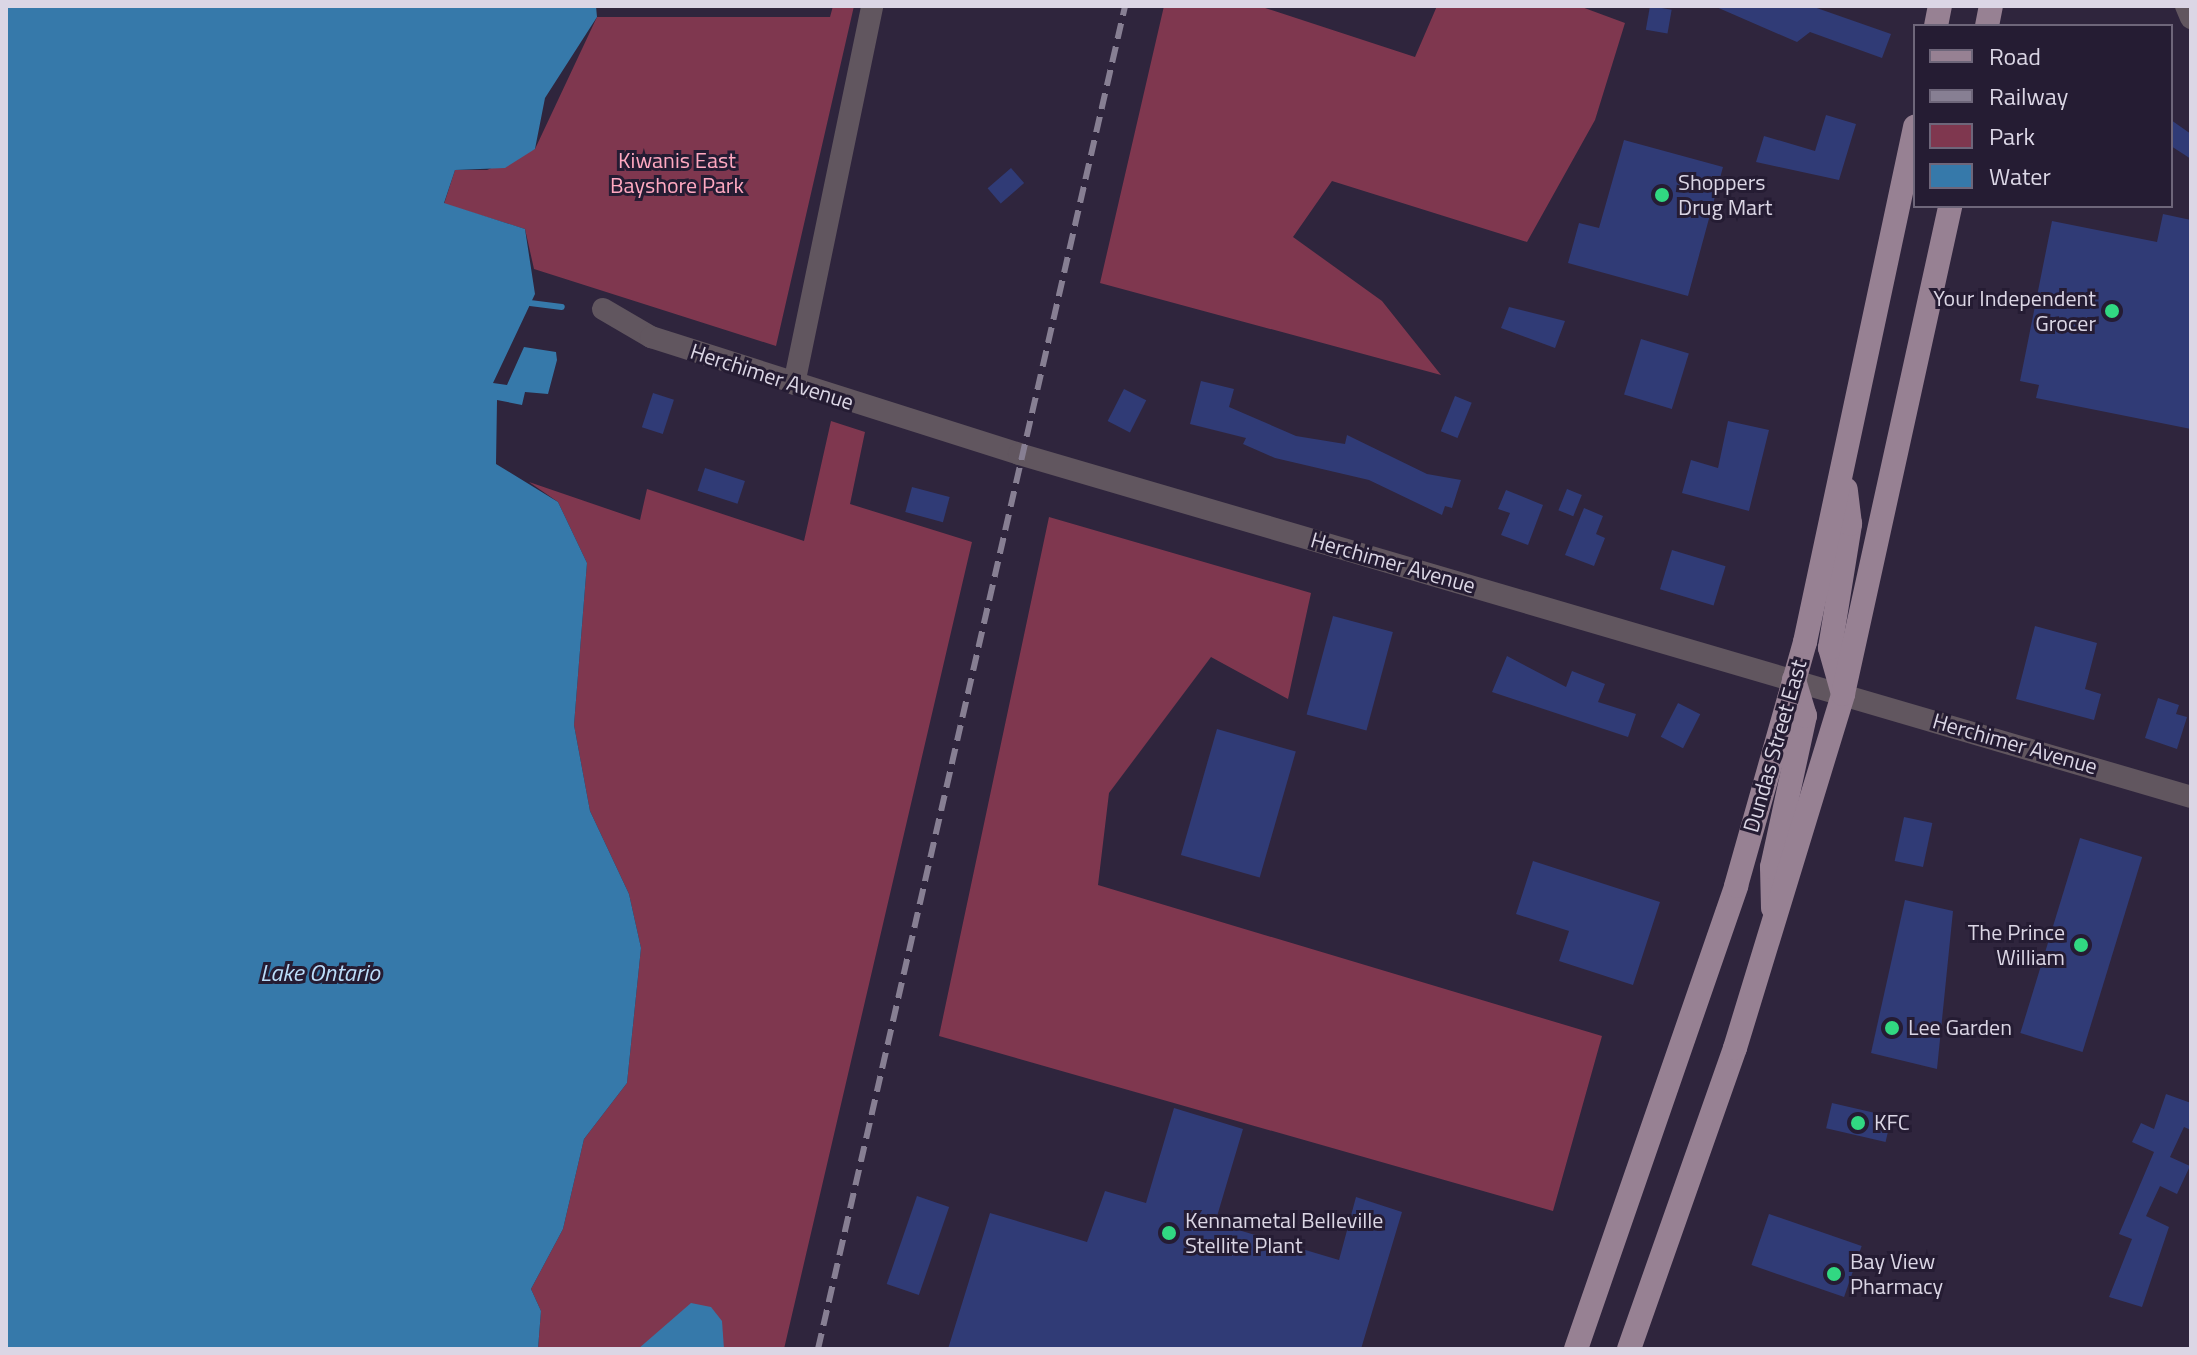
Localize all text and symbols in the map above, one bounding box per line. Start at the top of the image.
legend [1913,24,2173,208]
text: Road [1989,38,2041,74]
text: Railway [1989,78,2068,114]
text: Park [1989,118,2035,154]
park label: Kiwanis East Bayshore Park [610,147,744,198]
text: Water [1989,158,2051,194]
place label: Shoppers Drug Mart [1678,169,1772,220]
marker: Shoppers Drug Mart [1653,186,1671,204]
place label: Your Independent Grocer [1933,285,2096,336]
marker: Your Independent Grocer [2103,302,2121,320]
street label: Herchimer Avenue [687,338,857,416]
street label: Herchimer Avenue [1308,527,1478,599]
street label: Dundas Street East [1738,657,1812,835]
street label: Herchimer Avenue [1930,708,2100,780]
place label: The Prince William [1968,919,2065,970]
marker: The Prince William [2072,936,2090,954]
water label: Lake Ontario [260,959,380,987]
place label: Lee Garden [1908,1015,2012,1041]
marker: Lee Garden [1883,1019,1901,1037]
place label: KFC [1874,1110,1910,1136]
marker: KFC [1849,1114,1867,1132]
place label: Kennametal Belleville Stellite Plant [1185,1207,1383,1258]
marker: Kennametal Belleville Stellite Plant [1160,1224,1178,1242]
place label: Bay View Pharmacy [1850,1248,1943,1300]
marker: Bay View Pharmacy [1825,1265,1843,1283]

